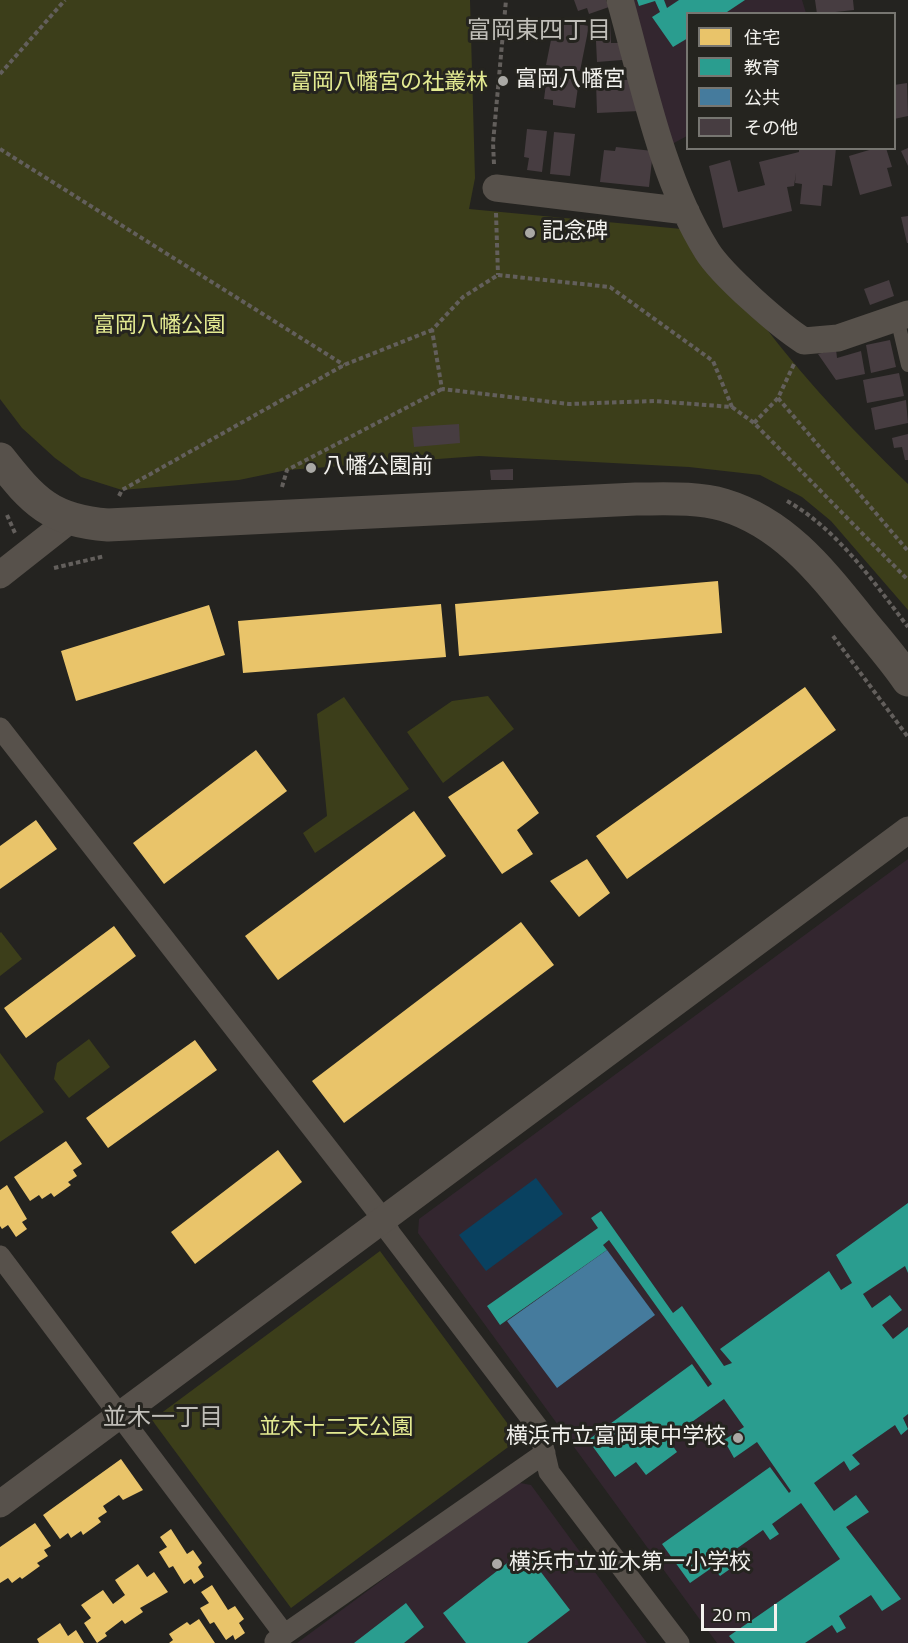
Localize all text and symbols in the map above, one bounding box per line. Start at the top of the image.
legend [686,12,896,150]
district label: 富岡東四丁目 [467,18,611,46]
text: 住宅 [744,24,780,51]
text: 教育 [744,54,780,81]
place label: 富岡八幡宮 [515,68,625,94]
park label: 富岡八幡宮の社叢林 [290,71,488,97]
marker: 富岡八幡宮 [496,74,510,88]
text: 公共 [744,84,780,111]
text: その他 [744,114,798,141]
place label: 記念碑 [542,220,608,246]
marker: 記念碑 [523,226,537,240]
park label: 富岡八幡公園 [93,314,225,340]
place label: 八幡公園前 [323,455,433,481]
marker: 八幡公園前 [304,461,318,475]
district label: 並木一丁目 [103,1405,223,1433]
park label: 並木十二天公園 [259,1416,413,1442]
place label: 横浜市立富岡東中学校 [506,1425,726,1451]
marker: 横浜市立富岡東中学校 [731,1431,745,1445]
place label: 横浜市立並木第一小学校 [509,1551,751,1577]
marker: 横浜市立並木第一小学校 [490,1557,504,1571]
scale bar [704,1592,780,1630]
text: 20 m [712,1601,751,1628]

